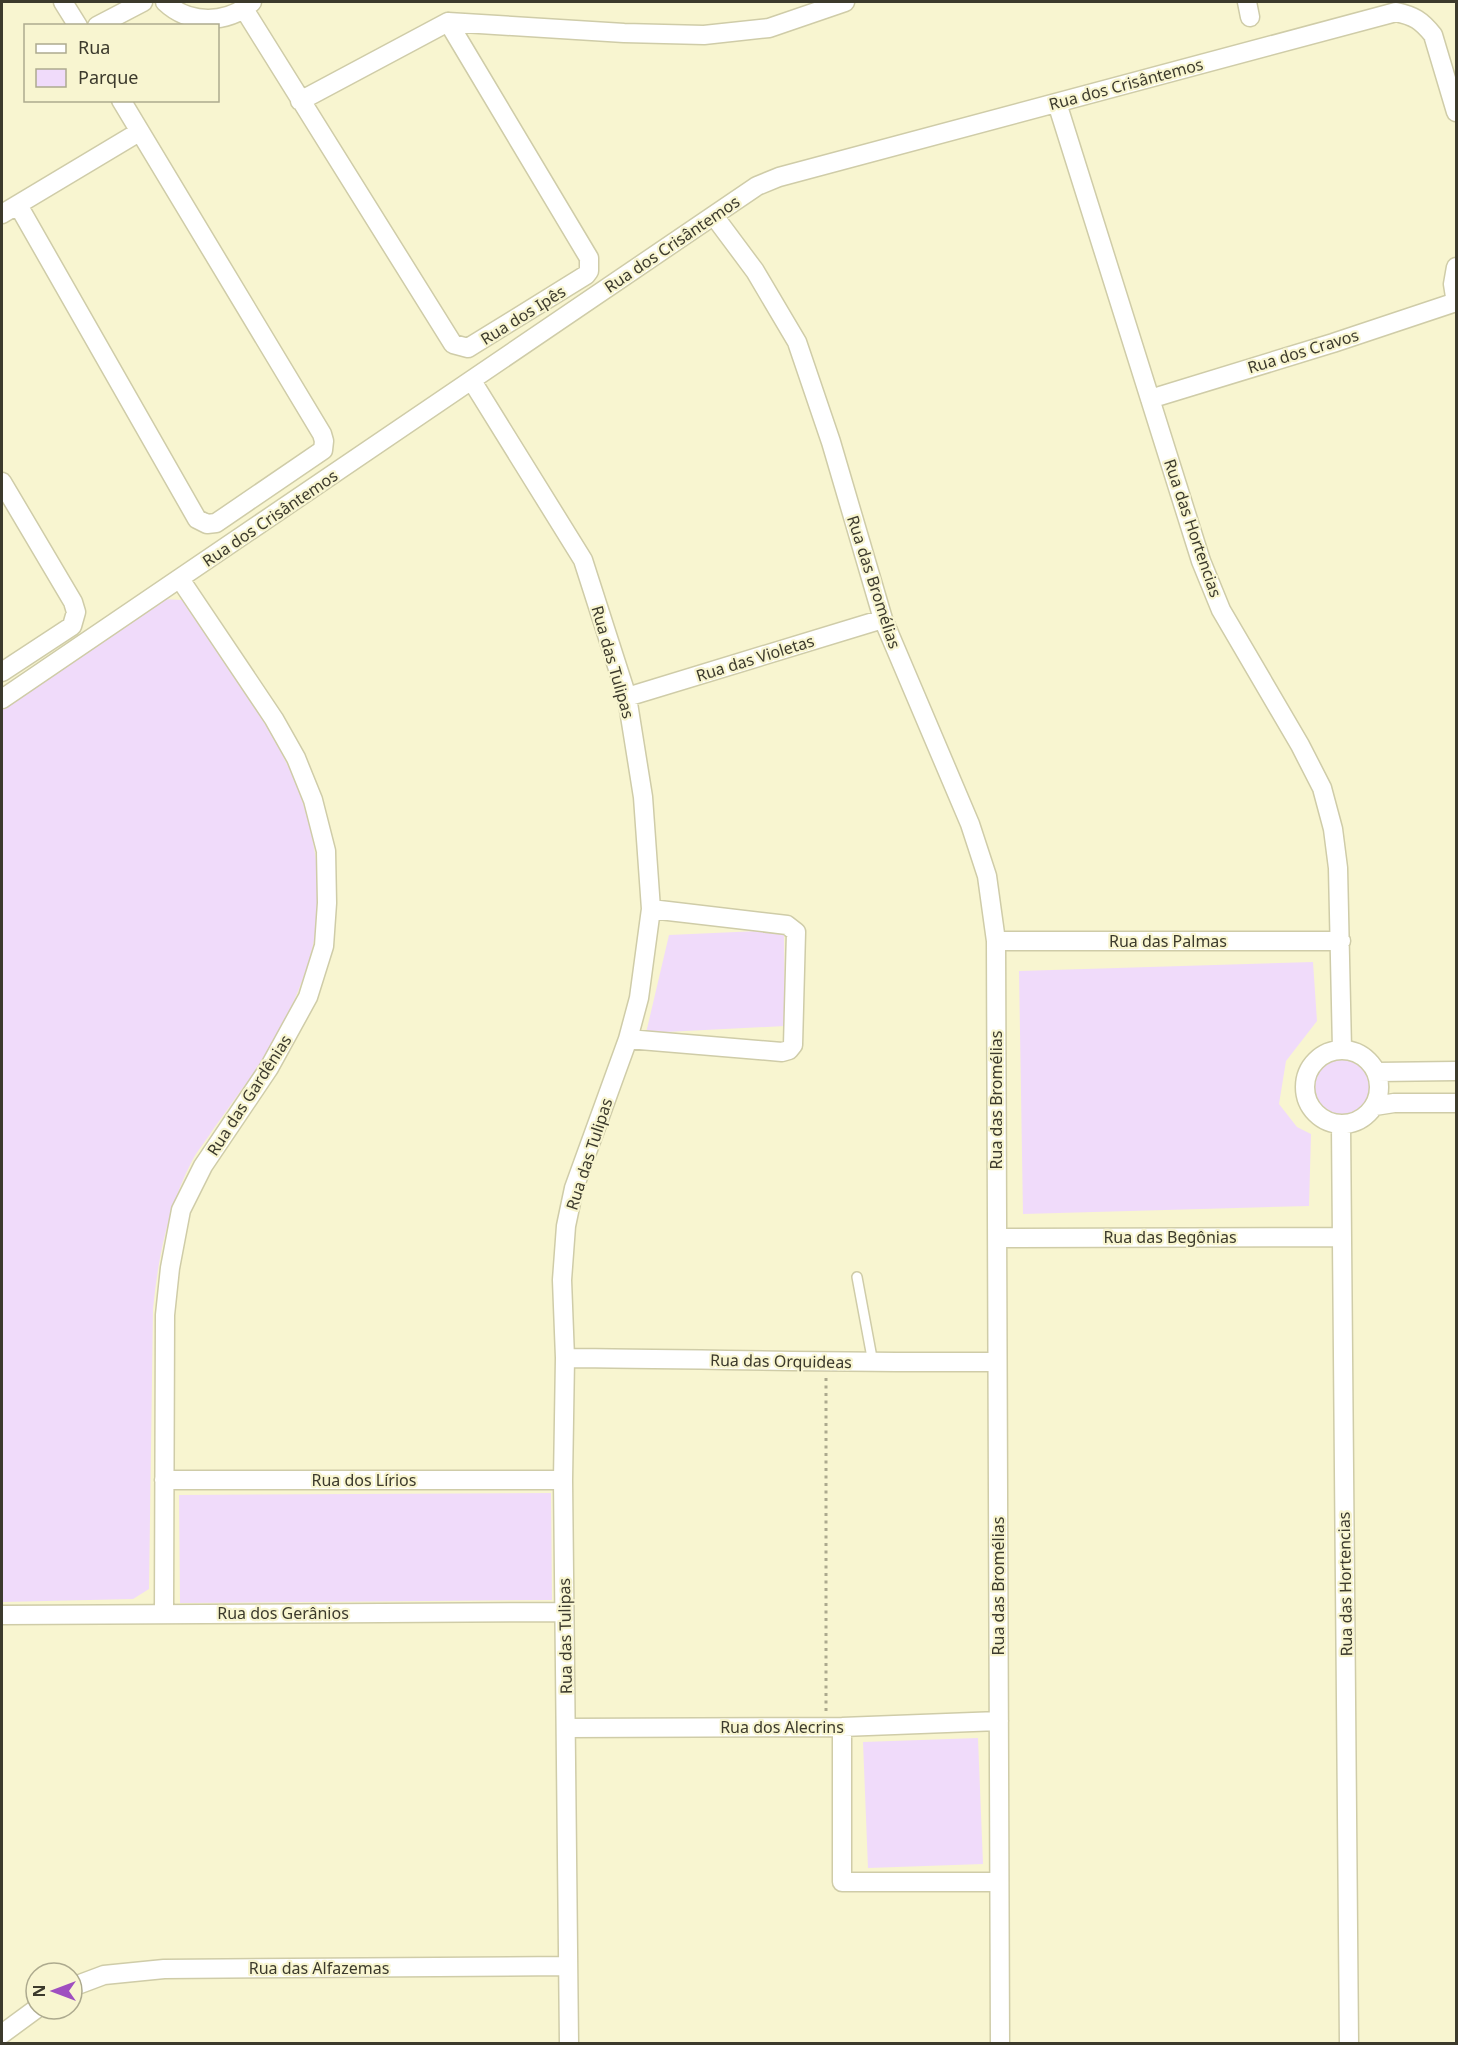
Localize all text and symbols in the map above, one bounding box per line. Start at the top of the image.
legend [24,24,219,102]
text: Rua [78,35,110,59]
street label: Rua dos Crisântemos [1046,53,1206,115]
text: Parque [78,65,138,89]
street label: Rua dos Crisântemos [600,190,744,298]
street label: Rua dos Ipês [476,280,570,350]
street label: Rua dos Cravos [1245,324,1361,378]
street label: Rua das Hortencias [1159,456,1227,600]
street label: Rua dos Crisântemos [198,464,342,572]
street label: Rua das Bromélias [842,513,906,651]
street label: Rua das Tulipas [586,603,640,721]
street label: Rua das Violetas [693,630,817,686]
street label: Rua das Palmas [1109,930,1227,952]
street label: Rua das Gardênias [202,1030,296,1160]
street label: Rua das Bromélias [985,1031,1007,1169]
street label: Rua das Tulipas [561,1095,617,1213]
street label: Rua das Begônias [1103,1226,1237,1248]
street label: Rua das Orquideas [710,1349,852,1373]
street label: Rua dos Lírios [312,1469,416,1491]
street label: Rua das Hortencias [1333,1511,1357,1657]
street label: Rua das Bromélias [987,1517,1009,1655]
street label: Rua das Tulipas [553,1578,577,1694]
street label: Rua dos Gerânios [217,1602,349,1624]
street label: Rua dos Alecrins [720,1716,844,1738]
street label: Rua das Alfazemas [249,1957,389,1979]
north arrow [24,1961,84,2021]
text: N [28,1984,50,1998]

